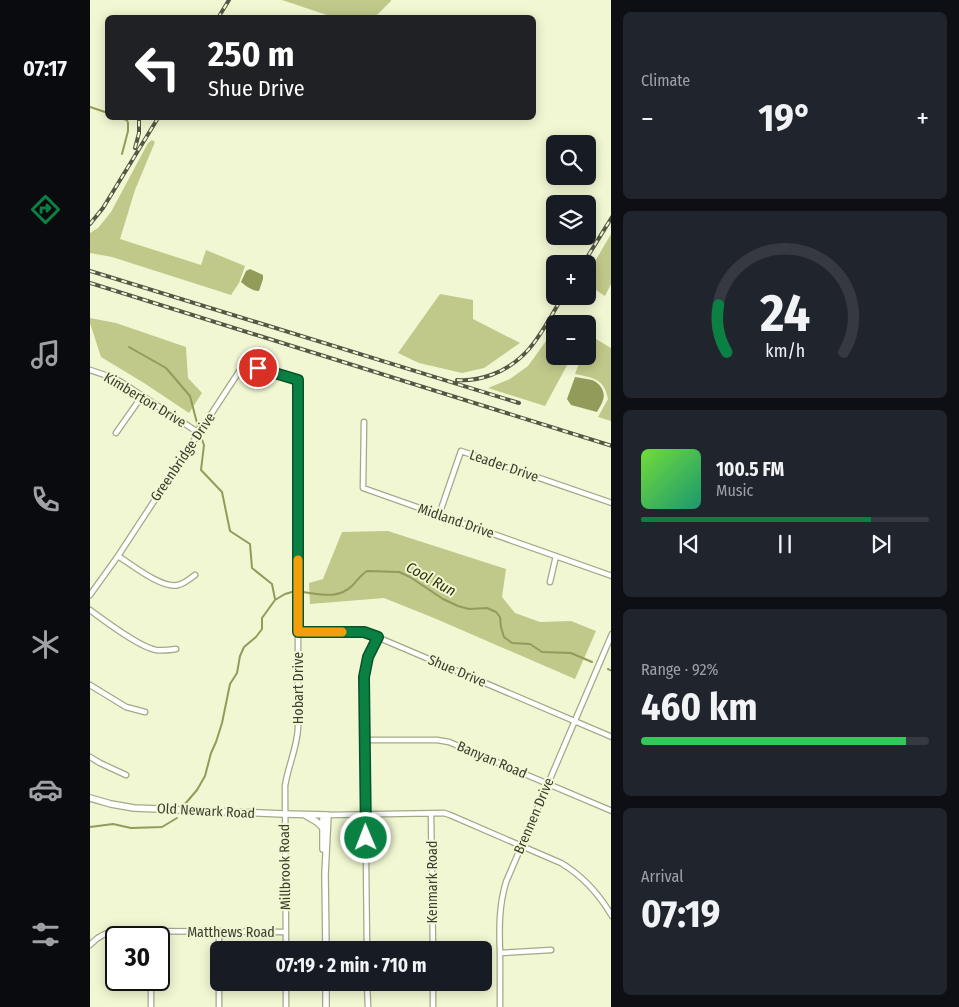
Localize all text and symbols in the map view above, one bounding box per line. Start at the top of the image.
text: 250 m [208,33,295,75]
icon: left [125,35,190,100]
text: 07:17 [23,55,67,82]
text: Climate [641,71,690,90]
text: Shue Drive [208,75,305,102]
text: 19° [758,95,812,141]
text: − [641,102,654,135]
text: + [916,102,929,135]
map controls [546,135,596,365]
button: search [546,135,596,185]
icon: directions [28,192,63,227]
button: layers [546,195,596,245]
button: + [546,255,596,305]
text: 24 [759,282,810,345]
button: − [546,315,596,365]
icon: music [28,337,63,372]
text: km/h [765,340,805,362]
pin [237,347,279,389]
icon: arrive [244,354,272,382]
street label: Kimberton Drive [101,369,189,431]
street label: Greenbridge Drive [147,409,219,505]
street label: Leader Drive [467,446,541,486]
text: 100.5 FM [716,458,784,481]
text: Music [716,481,753,500]
icon: phone [28,482,63,517]
street label: Midland Drive [416,500,496,542]
icon: previous [675,530,703,558]
icon: pause [771,530,799,558]
icon: next [867,530,895,558]
water label: Cool Run [403,558,459,600]
icon: climate [28,627,63,662]
street label: Shue Drive [425,651,489,691]
street label: Hobart Drive [290,652,307,724]
text: Range · 92% [641,660,718,679]
text: 460 km [641,684,757,730]
street label: Banyan Road [454,738,530,782]
icon: car [28,772,63,807]
street label: Brennen Drive [510,775,558,857]
street label: Old Newark Road [157,800,255,822]
position arrow [339,811,391,863]
street label: Millbrook Road [276,824,294,910]
street label: Kenmark Road [424,841,441,923]
text: Arrival [641,867,683,886]
text: 07:19 [641,891,720,937]
icon: filters [28,917,63,952]
street label: Matthews Road [187,924,275,941]
speed limit sign: 30 [105,926,170,991]
text: 07:19 · 2 min · 710 m [275,954,427,977]

